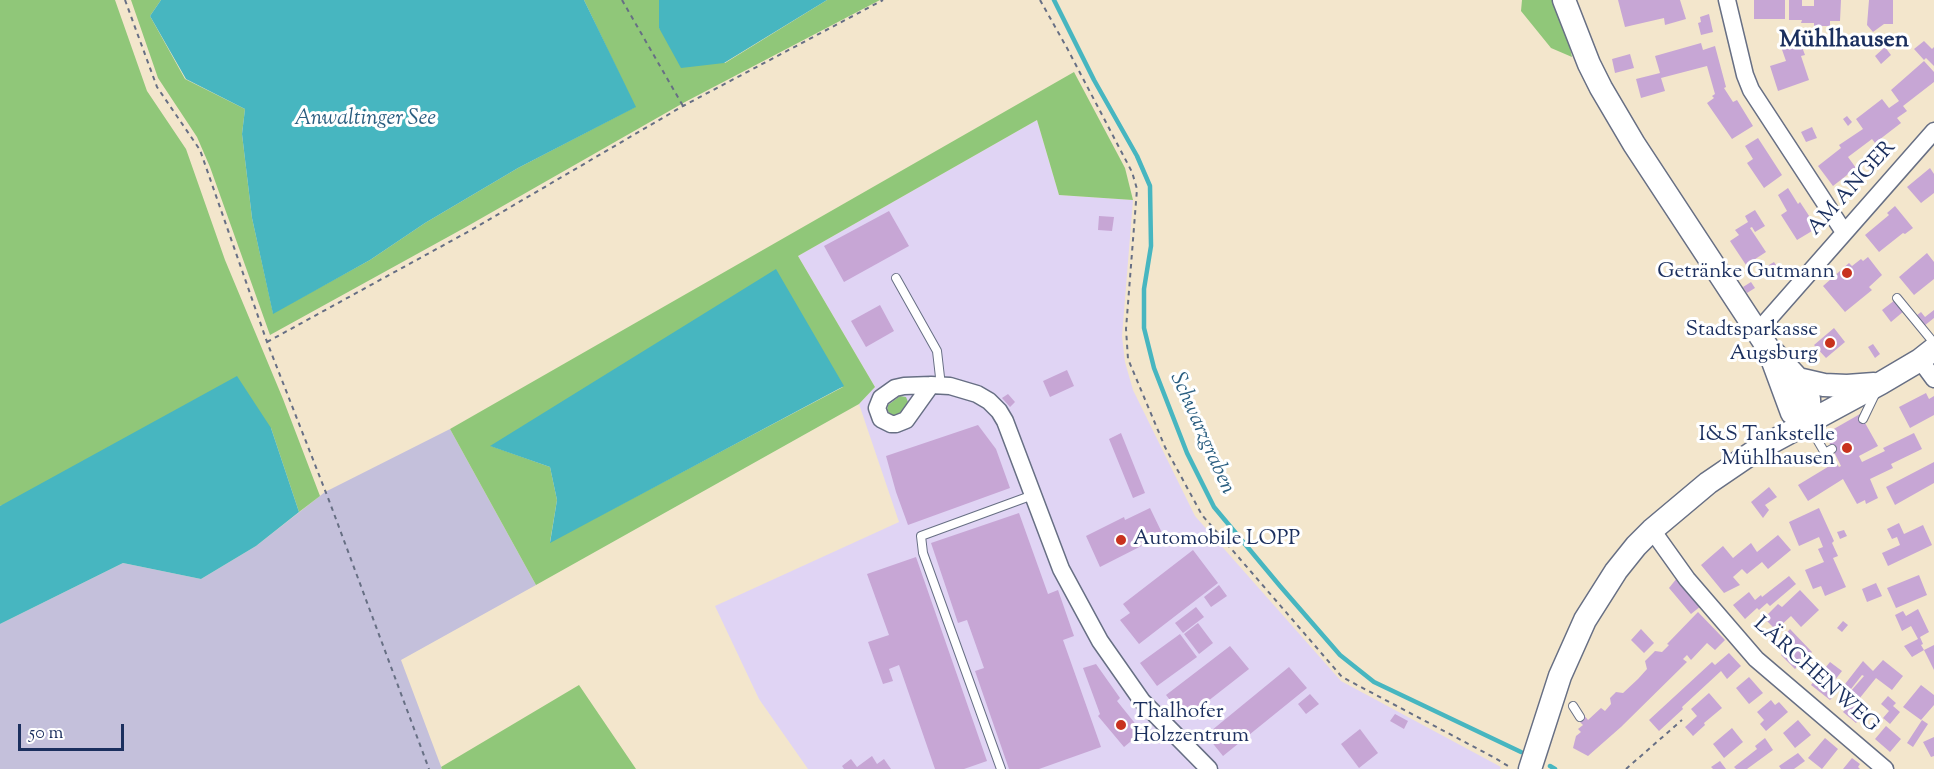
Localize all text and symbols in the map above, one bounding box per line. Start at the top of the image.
district label: Mühlhausen [1779,28,1909,56]
water label: Anwaltinger See [294,107,436,133]
street label: AM ANGER [1804,136,1902,242]
place label: Getränke Gutmann [1657,260,1835,286]
marker: Getränke Gutmann [1840,266,1854,280]
place label: Stadtsparkasse Augsburg [1686,318,1818,368]
marker: Stadtsparkasse Augsburg [1823,336,1837,350]
water label: Schwarzgraben [1162,369,1240,499]
place label: I&S Tankstelle Mühlhausen [1699,423,1835,473]
marker: I&S Tankstelle Mühlhausen [1840,441,1854,455]
place label: Automobile LOPP [1133,527,1300,553]
marker: Automobile LOPP [1114,533,1128,547]
street label: LÄRCHENWEG [1747,613,1883,739]
place label: Thalhofer Holzzentrum [1133,700,1249,750]
scale bar [21,712,128,750]
marker: Thalhofer Holzzentrum [1114,718,1128,732]
text: 50 m [29,721,63,747]

